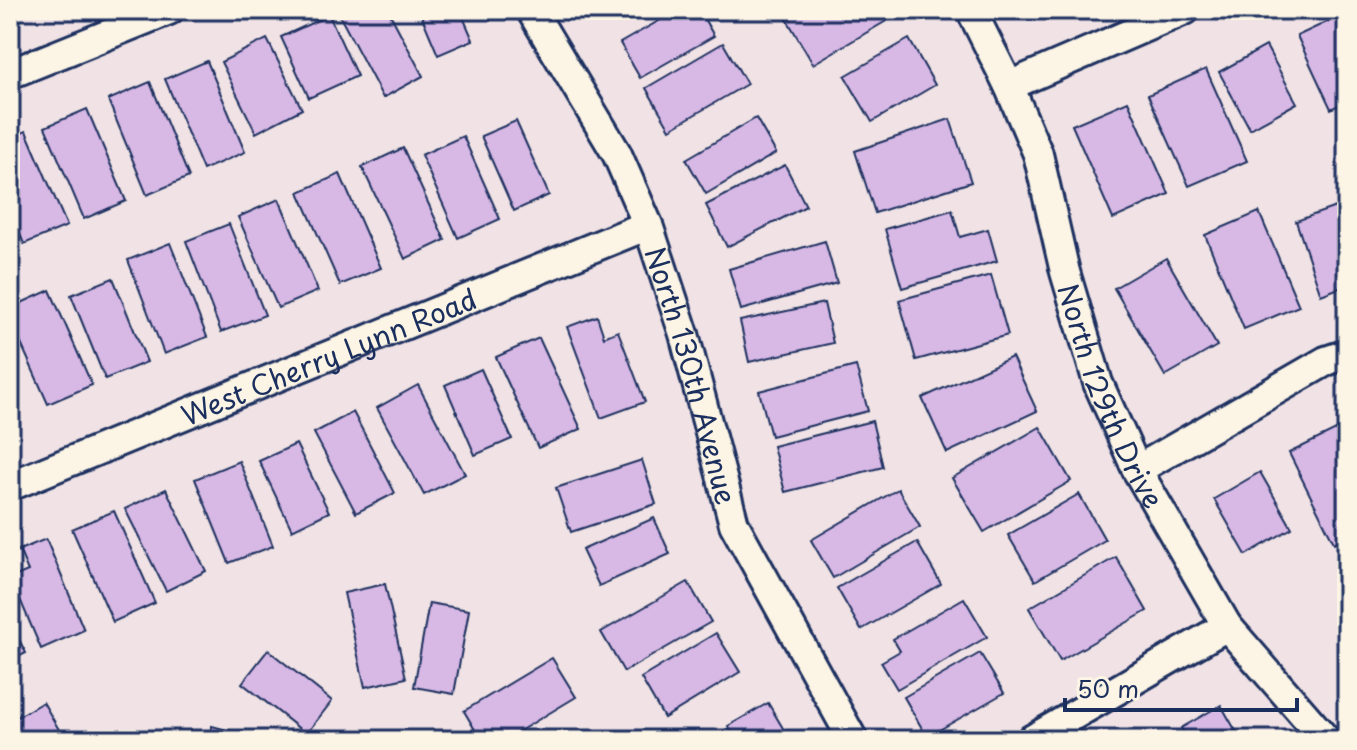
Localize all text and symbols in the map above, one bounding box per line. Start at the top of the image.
street label: North 130th Avenue [635,241,749,509]
street label: West Cherry Lynn Road [174,276,483,435]
street label: North 129th Drive [1048,278,1176,516]
scale bar [1065,662,1297,712]
text: 50 m [1077,670,1139,706]

